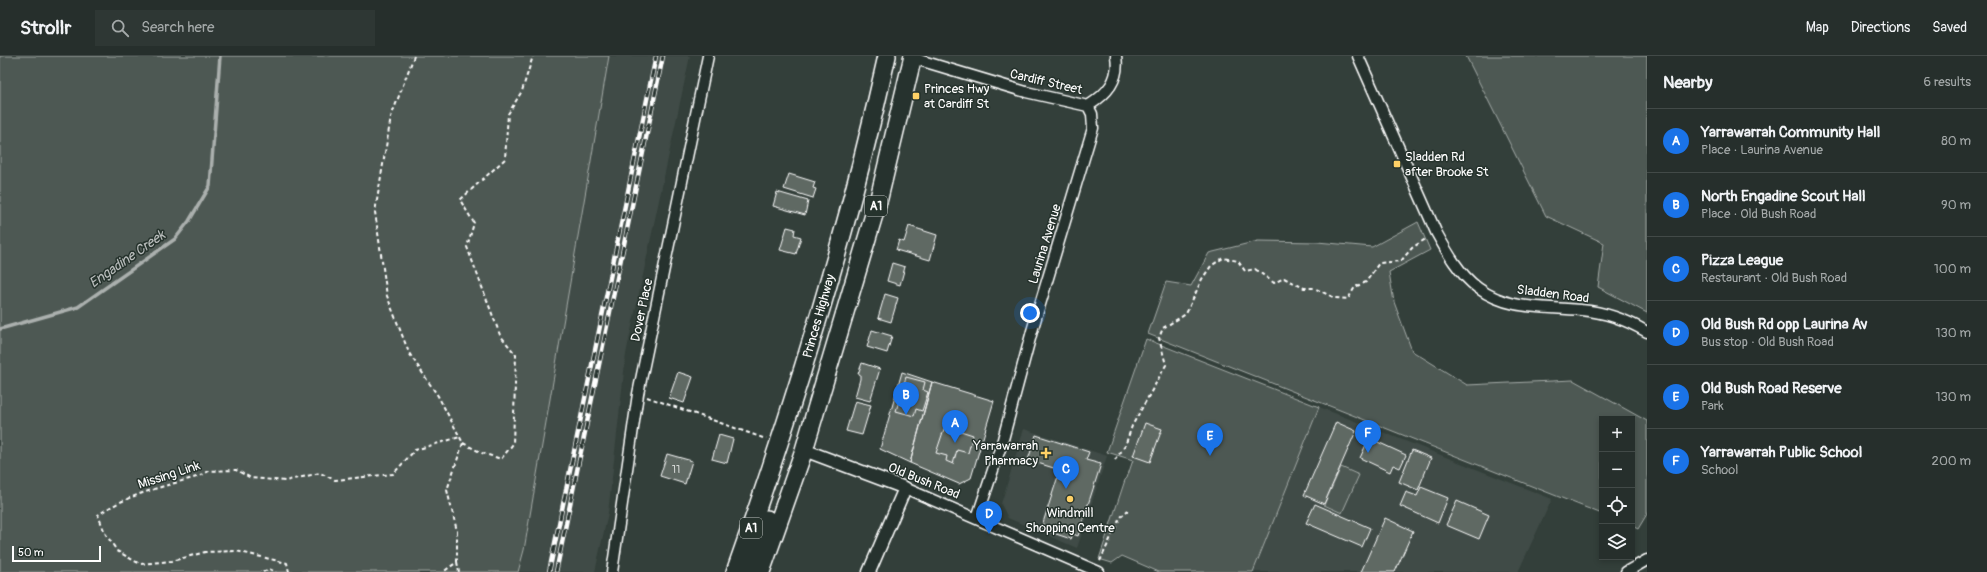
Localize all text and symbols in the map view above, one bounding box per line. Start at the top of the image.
search box [95,10,375,46]
text: Strollr [20,16,71,40]
icon: search [109,17,131,39]
text: Search here [141,18,214,37]
text: Map [1806,19,1829,36]
text: Directions [1851,19,1910,36]
text: Saved [1932,19,1967,36]
street label: Cardiff Street [1008,66,1084,98]
text: Nearby [1663,72,1712,93]
text: 6 results [1924,74,1971,90]
place label: Princes Hwy at Cardiff St [924,81,990,112]
marker: Princes Hwy at Cardiff St [911,91,921,101]
text: Yarrawarrah Community Hall [1701,123,1880,142]
text: A [1672,133,1680,149]
text: 80 m [1941,133,1971,149]
text: Place · Laurina Avenue [1701,142,1823,158]
place label: Sladden Rd after Brooke St [1405,149,1489,180]
marker: Sladden Rd after Brooke St [1392,159,1402,169]
text: North Engadine Scout Hall [1701,187,1866,206]
road number: A1 [865,196,887,216]
text: B [1672,197,1680,213]
text: 90 m [1941,197,1971,213]
street label: Laurina Avenue [1025,202,1065,286]
text: Place · Old Bush Road [1701,206,1816,222]
water label: Engadine Creek [86,226,169,291]
text: Pizza League [1701,251,1783,270]
text: C [1672,261,1680,277]
text: 100 m [1934,261,1971,277]
text: Restaurant · Old Bush Road [1701,270,1847,286]
street label: Princes Highway [799,272,839,360]
street label: Dover Place [628,276,657,343]
street label: Sladden Road [1516,282,1590,306]
your location [1020,303,1040,323]
text: Old Bush Rd opp Laurina Av [1701,315,1868,334]
text: D [1672,325,1680,341]
text: 130 m [1935,325,1971,341]
text: Bus stop · Old Bush Road [1701,334,1834,350]
text: Old Bush Road Reserve [1701,379,1842,398]
pin: B [893,382,919,415]
text: E [1673,389,1679,405]
text: 130 m [1935,389,1971,405]
text: Park [1701,398,1724,414]
pin: A [942,410,968,443]
map controls [1599,416,1635,560]
button: + [1599,416,1635,452]
pin: F [1355,420,1381,453]
pin: E [1197,423,1223,456]
place label: Yarrawarrah Pharmacy [972,438,1038,469]
text: Yarrawarrah Public School [1701,443,1862,462]
marker: Yarrawarrah Pharmacy [1041,448,1051,458]
button: − [1599,452,1635,488]
text: F [1672,453,1680,469]
text: 200 m [1932,453,1971,469]
pin: C [1053,456,1079,489]
street label: Missing Link [136,457,203,493]
street label: Old Bush Road [886,459,962,503]
text: School [1701,462,1738,478]
house number: 11 [672,463,680,476]
button: locate [1599,488,1635,524]
marker: Windmill Shopping Centre [1065,494,1075,504]
pin: D [976,501,1002,534]
place label: Windmill Shopping Centre [1025,505,1115,536]
road number: A1 [740,518,762,538]
button: layers [1599,524,1635,560]
scale bar [12,544,101,563]
text: 50 m [18,546,44,559]

